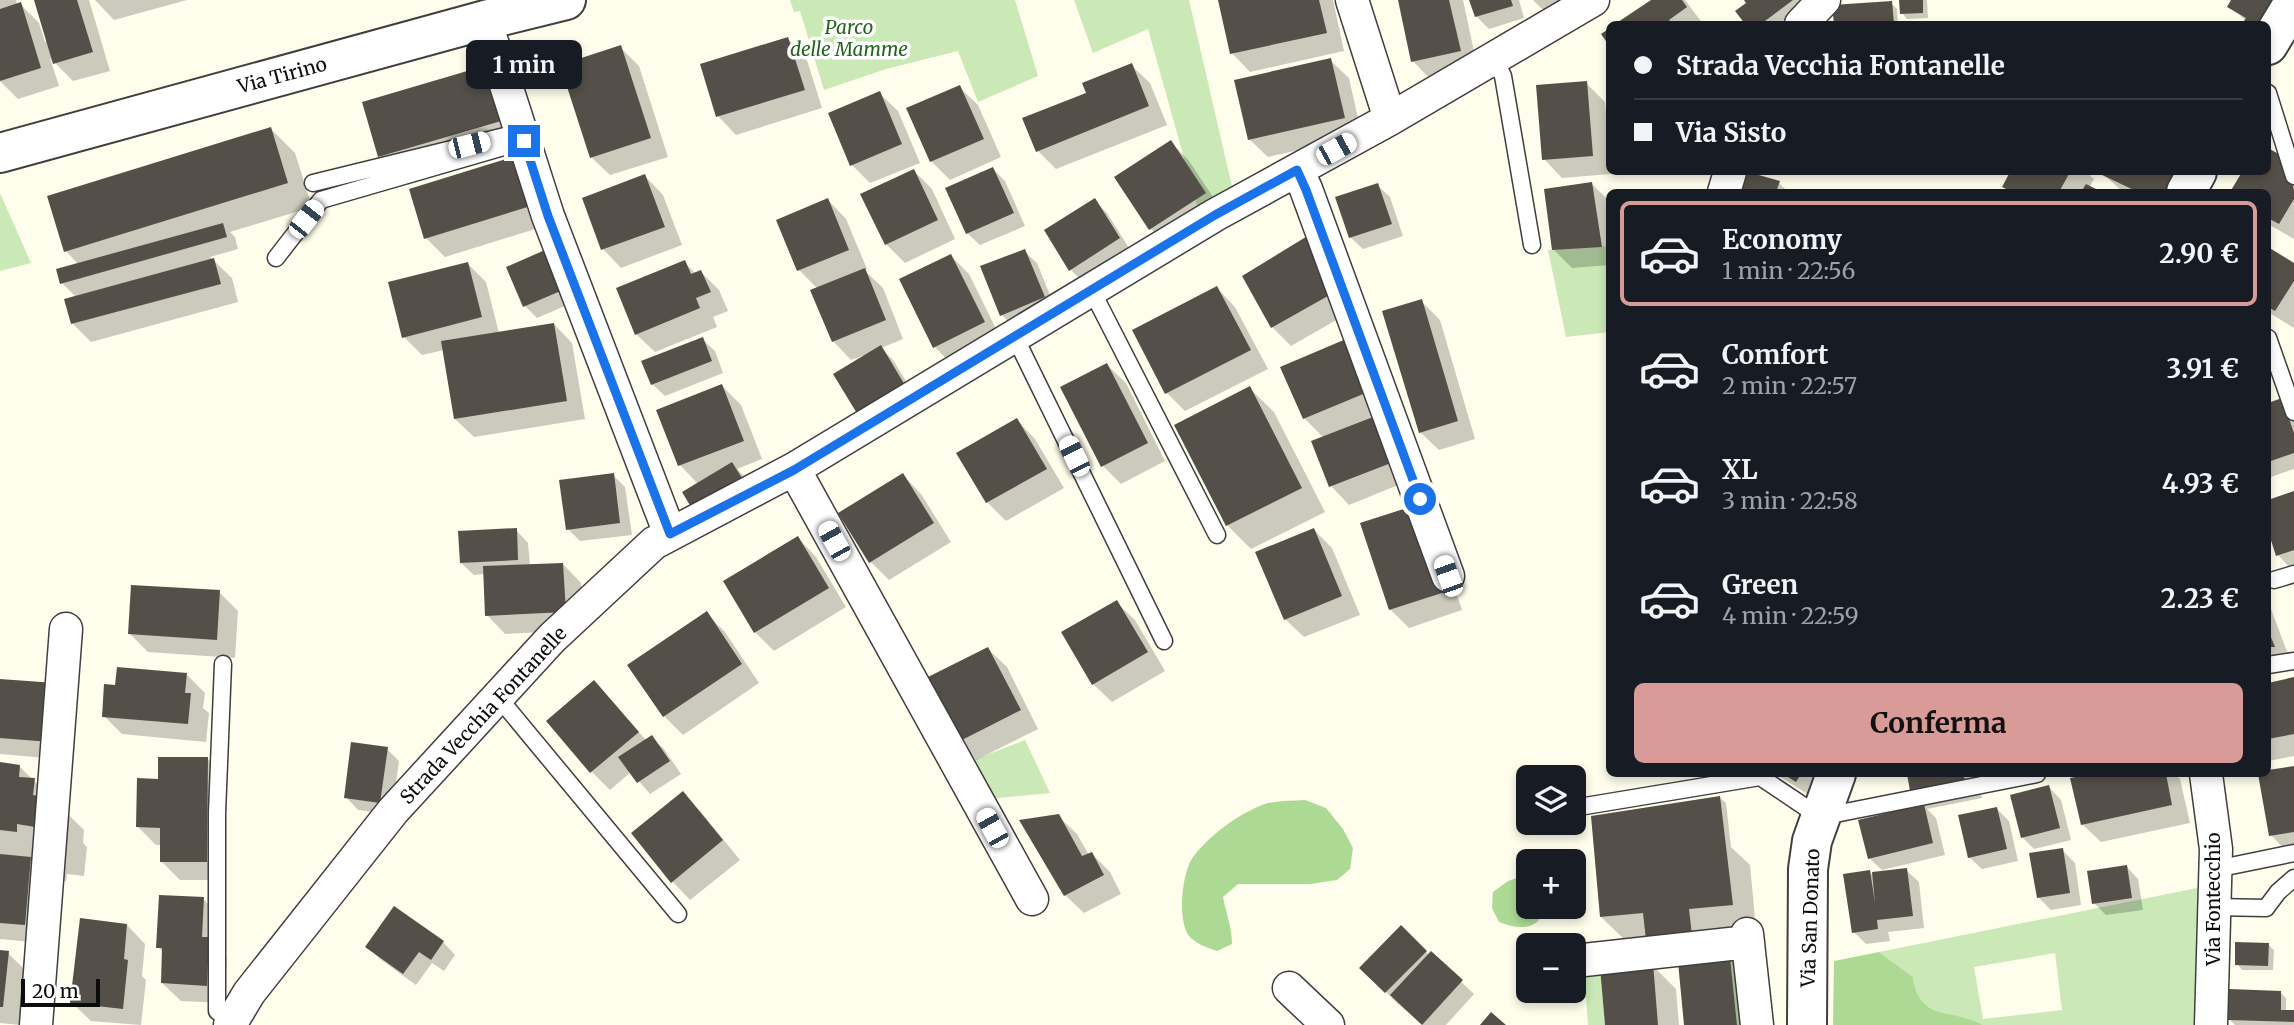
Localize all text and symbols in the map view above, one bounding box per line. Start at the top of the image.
park label: Parco delle Mamme [790,15,908,61]
callout: 1 min [466,40,582,88]
text: Strada Vecchia Fontanelle [1676,49,2005,82]
text: 1 min [493,50,555,79]
street label: Via Tirino [234,52,329,99]
text: Via Sisto [1676,116,1786,149]
route end [508,125,540,157]
car [447,130,492,160]
car [1313,130,1360,168]
car [285,196,328,242]
icon: car [1638,222,1701,285]
text: Economy [1722,223,1842,256]
text: 2.90 € [2159,237,2239,270]
text: 1 min · 22:56 [1722,256,1855,285]
icon: car [1638,337,1701,400]
text: Comfort [1722,338,1828,371]
text: 3.91 € [2167,352,2239,385]
text: 2 min · 22:57 [1722,371,1857,400]
car [1056,433,1093,479]
icon: car [1638,452,1701,515]
text: XL [1722,453,1758,486]
text: 4.93 € [2162,467,2239,500]
route start [1404,483,1436,515]
text: 3 min · 22:58 [1722,486,1858,515]
car [815,518,854,564]
car [1431,553,1466,599]
icon: car [1638,567,1701,630]
text: Green [1722,568,1798,601]
text: 2.23 € [2161,582,2239,615]
text: 4 min · 22:59 [1722,601,1859,630]
street label: Strada Vecchia Fontanelle [395,621,572,809]
button: Conferma [1634,683,2243,763]
map controls [1516,765,1586,1003]
button: layers [1516,765,1586,835]
car [973,805,1012,851]
street label: Via Fontecchio [2201,832,2225,967]
street label: Via San Donato [1796,848,1824,989]
button: + [1516,849,1586,919]
button: − [1516,933,1586,1003]
scale bar [21,976,100,1008]
text: 20 m [32,979,79,1003]

